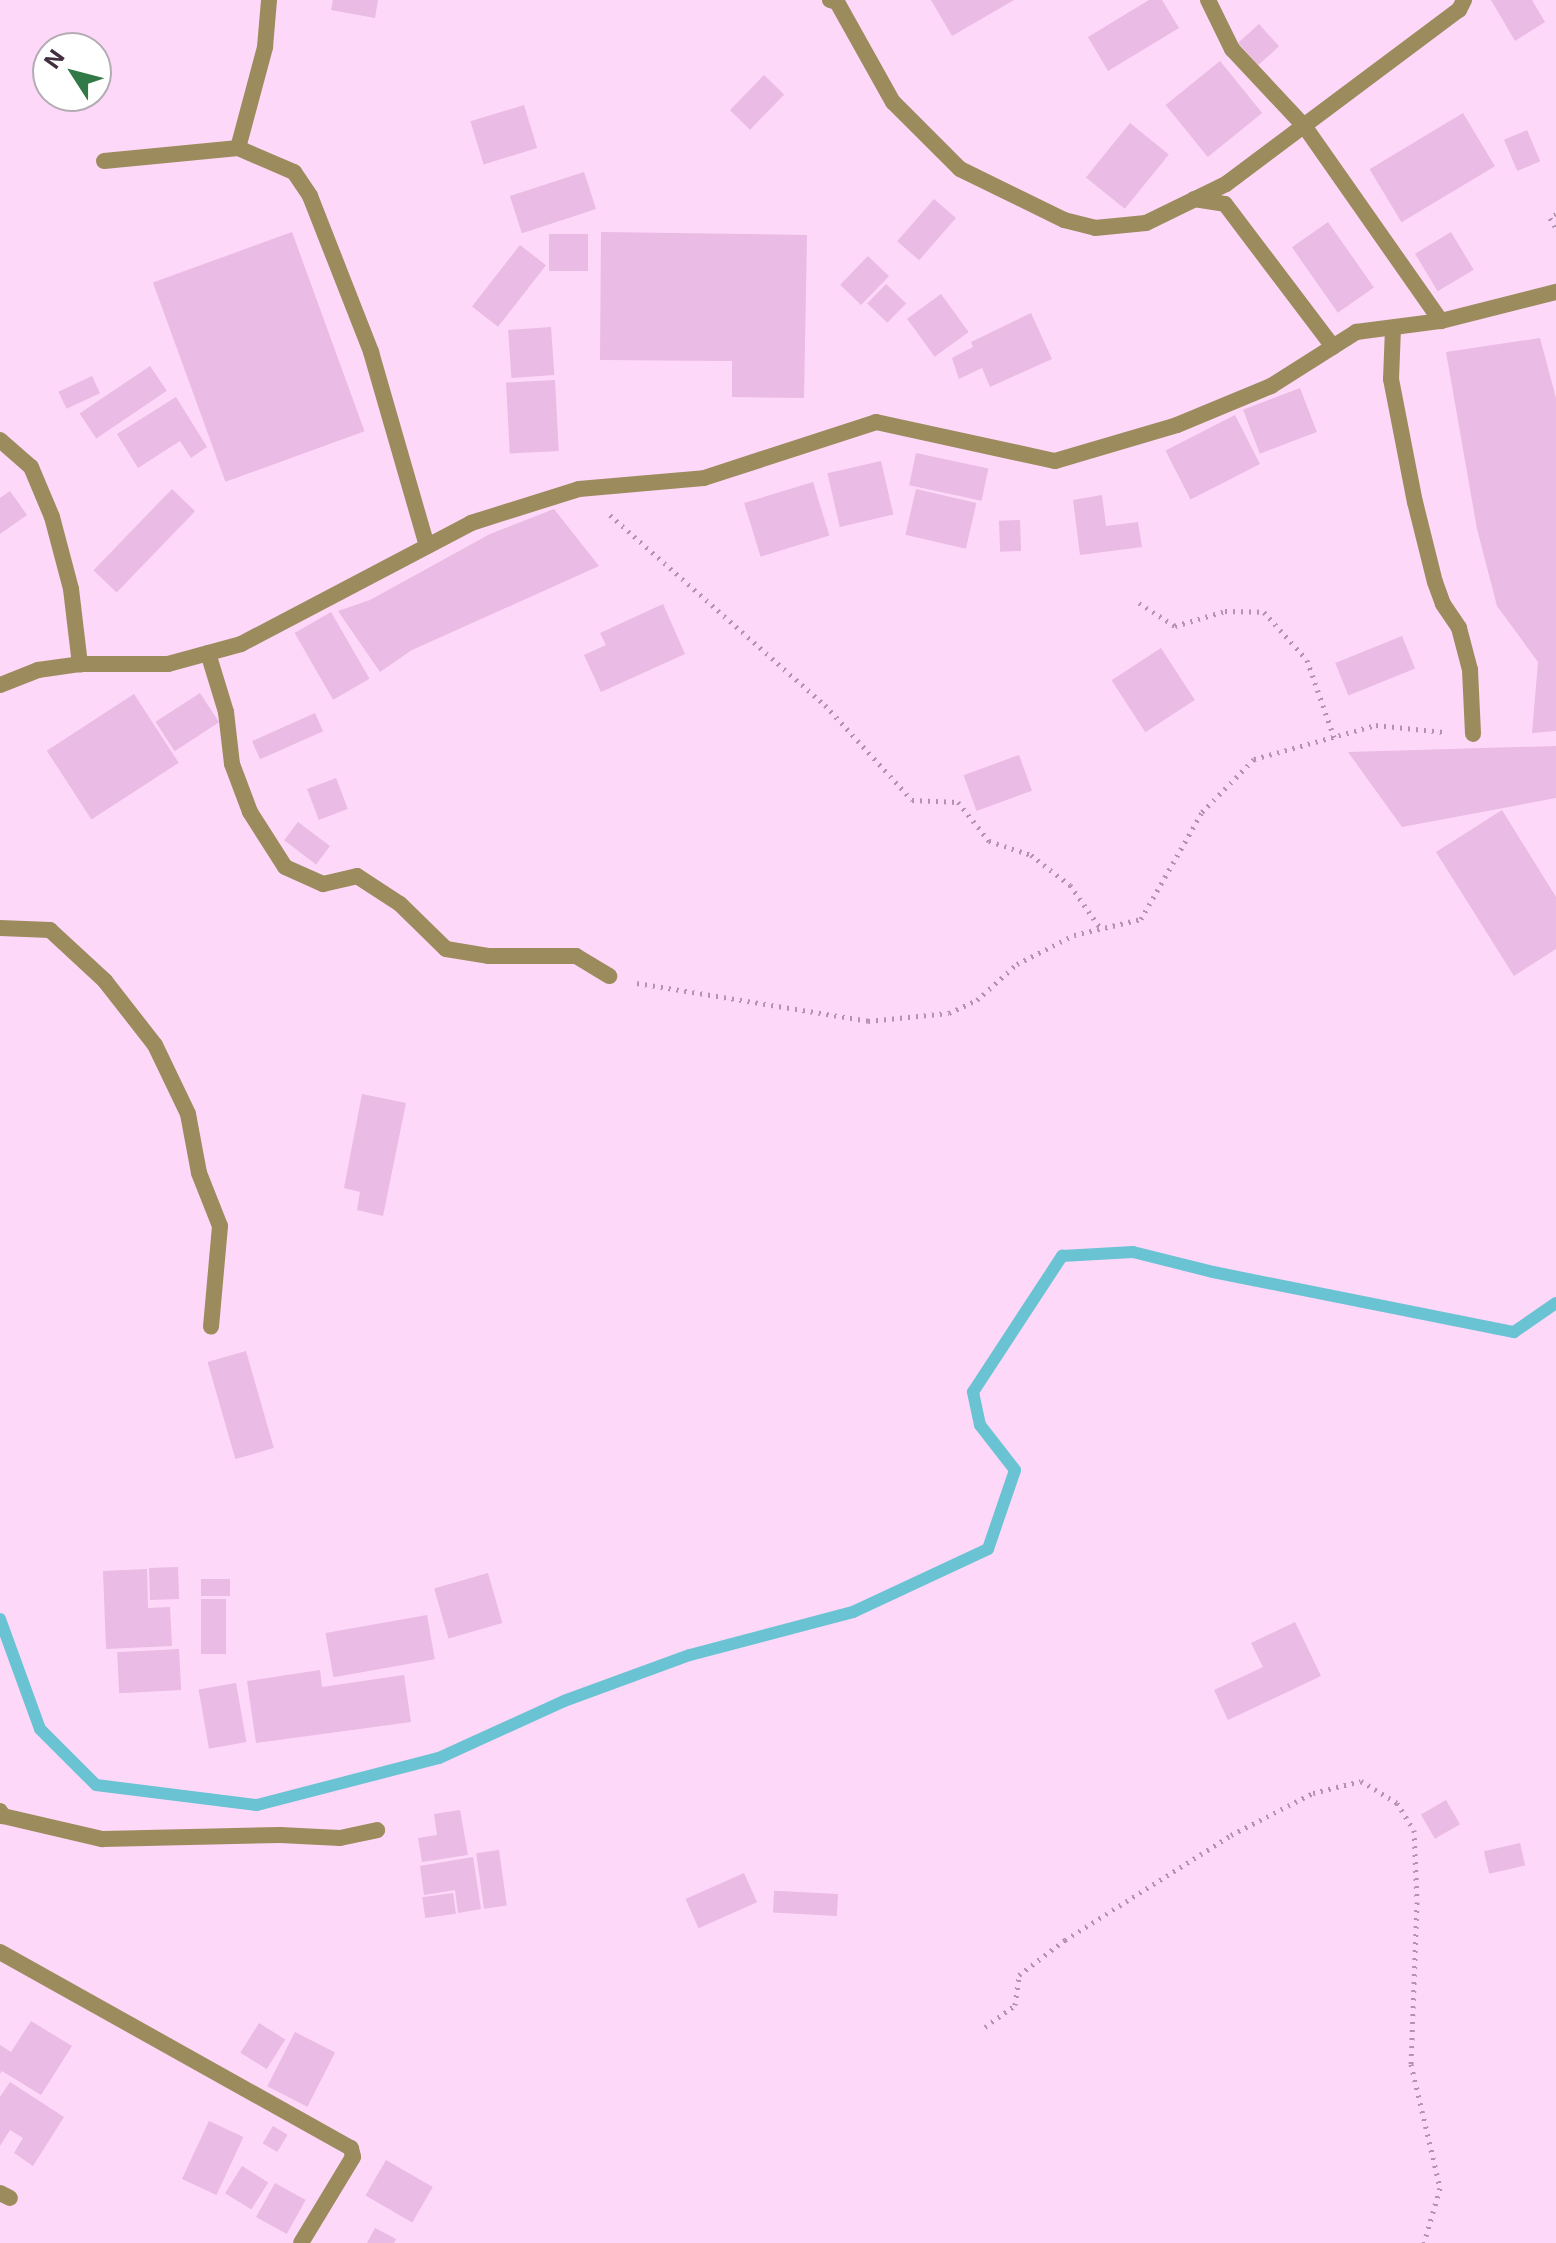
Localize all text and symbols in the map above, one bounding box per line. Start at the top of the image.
north arrow [32,32,112,112]
text: N [39,45,70,73]

